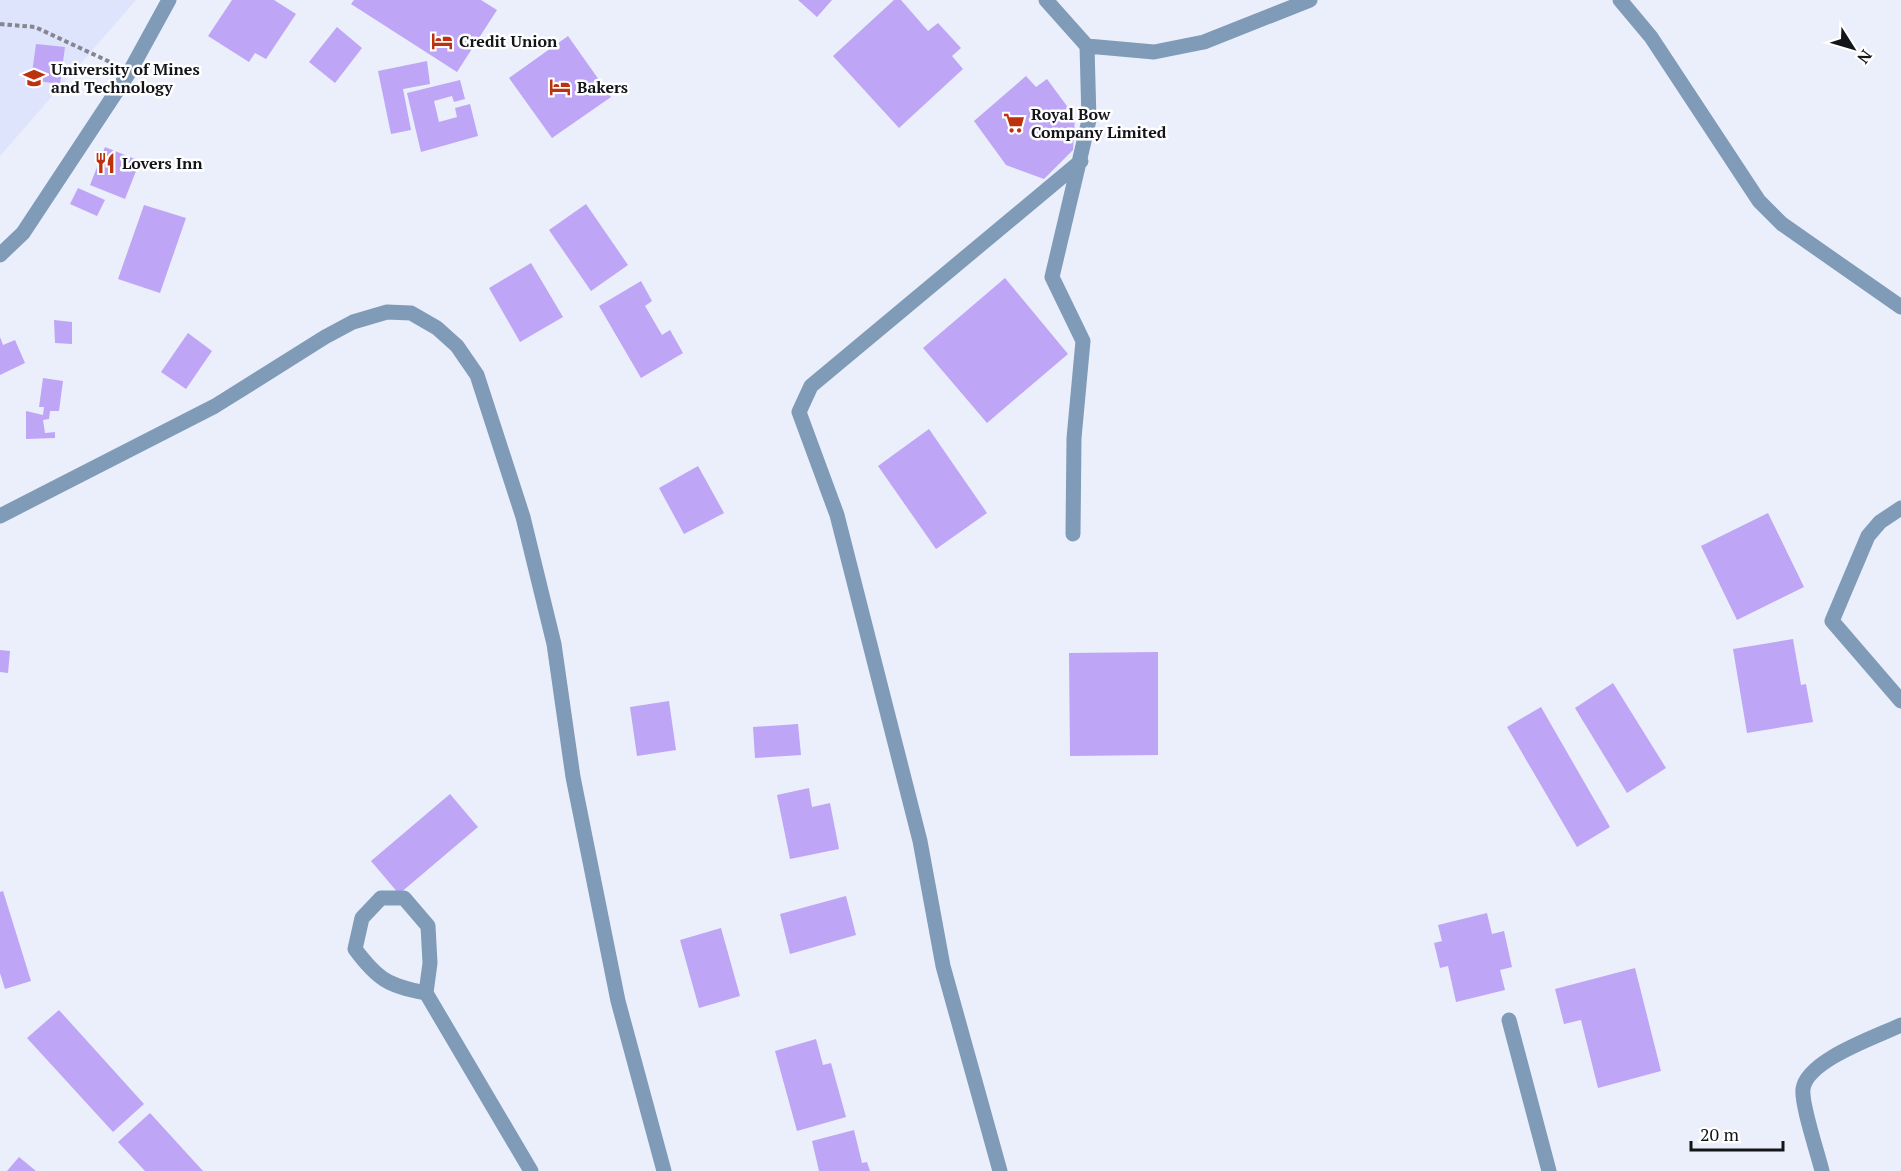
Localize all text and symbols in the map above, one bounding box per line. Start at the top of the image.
north arrow [1823,18,1883,78]
hotel icon: Credit Union [430,29,454,53]
place label: Credit Union [459,30,558,52]
text: N [1853,46,1877,68]
place label: University of Mines and Technology [51,58,200,98]
school or university icon: University of Mines and Technology [22,66,46,90]
hotel icon: Bakers [548,75,572,99]
place label: Bakers [577,76,628,98]
place label: Royal Bow Company Limited [1031,103,1167,143]
supermarket icon: Royal Bow Company Limited [1002,111,1026,135]
restaurant icon: Lovers Inn [93,151,117,175]
place label: Lovers Inn [122,152,203,174]
scale bar [1691,1114,1782,1152]
text: 20 m [1700,1122,1740,1146]

